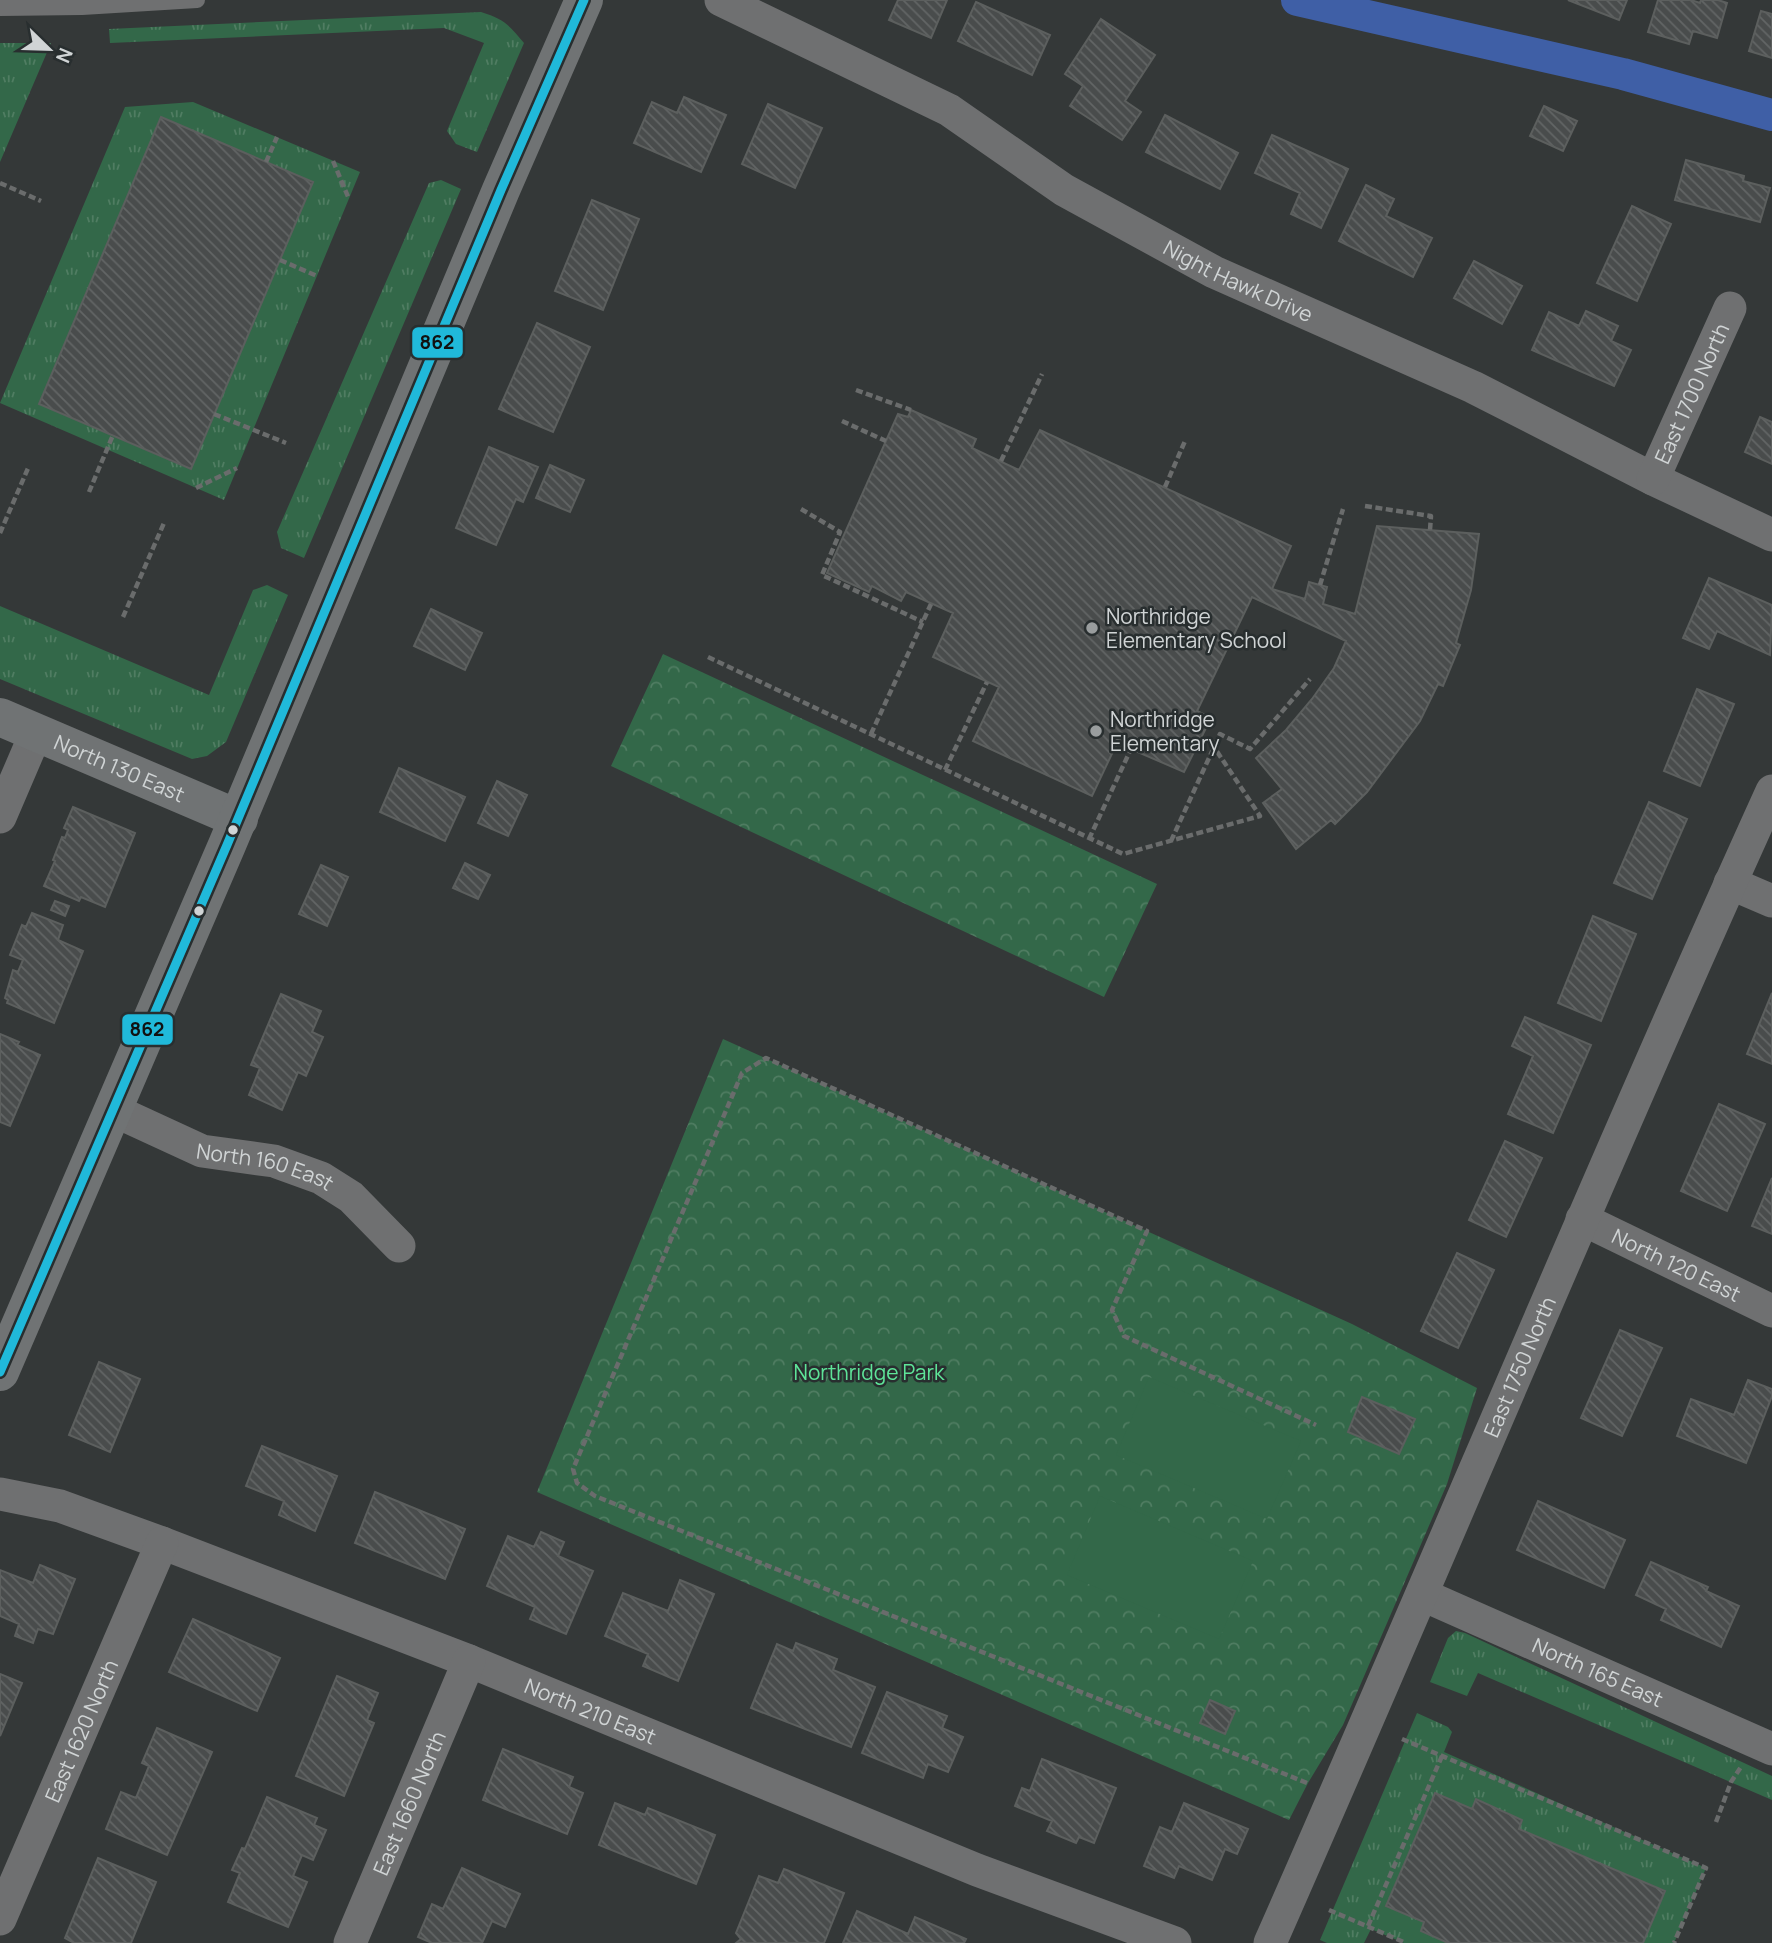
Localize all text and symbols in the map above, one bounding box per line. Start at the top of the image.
north arrow [14,14,84,84]
text: N [50,44,79,67]
street label: Night Hawk Drive [1159,233,1317,328]
street label: East 1700 North [1648,319,1735,468]
line badge: 862 [411,326,464,359]
text: 862 [420,329,454,355]
place label: Northridge Elementary School [1106,602,1287,654]
marker: Northridge Elementary School [1084,620,1100,636]
place label: Northridge Elementary [1110,705,1220,757]
marker: Northridge Elementary [1088,723,1104,739]
street label: North 130 East [50,728,189,808]
unlabelled marker [226,823,240,837]
unlabelled marker [192,904,206,918]
line badge: 862 [121,1013,174,1046]
text: 862 [130,1016,164,1042]
street label: North 160 East [195,1136,339,1197]
street label: North 120 East [1607,1222,1746,1308]
street label: East 1750 North [1477,1292,1562,1441]
park label: Northridge Park [794,1358,945,1386]
street label: North 165 East [1528,1631,1668,1713]
street label: East 1620 North [38,1655,124,1806]
street label: North 210 East [521,1671,660,1751]
street label: East 1660 North [366,1727,452,1879]

